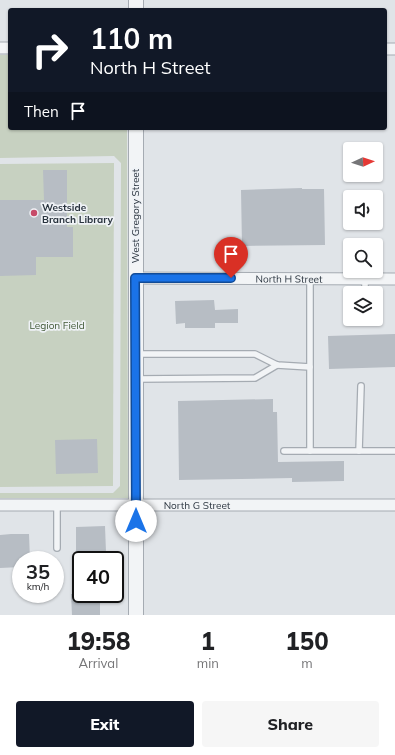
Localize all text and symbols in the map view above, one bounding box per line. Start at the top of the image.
text: 110 m [90,21,173,56]
icon: right [24,24,76,76]
text: North H Street [90,56,211,79]
icon: arrive [67,100,89,122]
text: Then [24,102,59,121]
north arrow [343,142,383,182]
map controls [343,142,383,326]
street label: West Gregory Street [129,168,142,263]
button: sound [343,190,383,230]
place label: Westside Branch Library [42,201,114,226]
marker: Westside Branch Library [29,208,39,218]
pin [214,237,248,278]
button: search [343,238,383,278]
icon: arrive [220,243,242,265]
street label: North H Street [255,272,323,285]
button: layers [343,286,383,326]
park label: Legion Field [29,319,85,332]
street label: North G Street [164,499,231,512]
position arrow [115,500,157,542]
speed limit sign: 40 [72,551,124,603]
text: 35 [26,559,50,584]
text: km/h [27,580,49,593]
text: 19:58 [66,626,130,656]
text: 1 [201,626,215,656]
text: 150 [285,626,329,656]
text: Arrival [78,655,118,671]
text: min [197,655,219,671]
text: m [301,655,313,671]
button: Exit [16,701,194,747]
button: Share [202,701,379,747]

